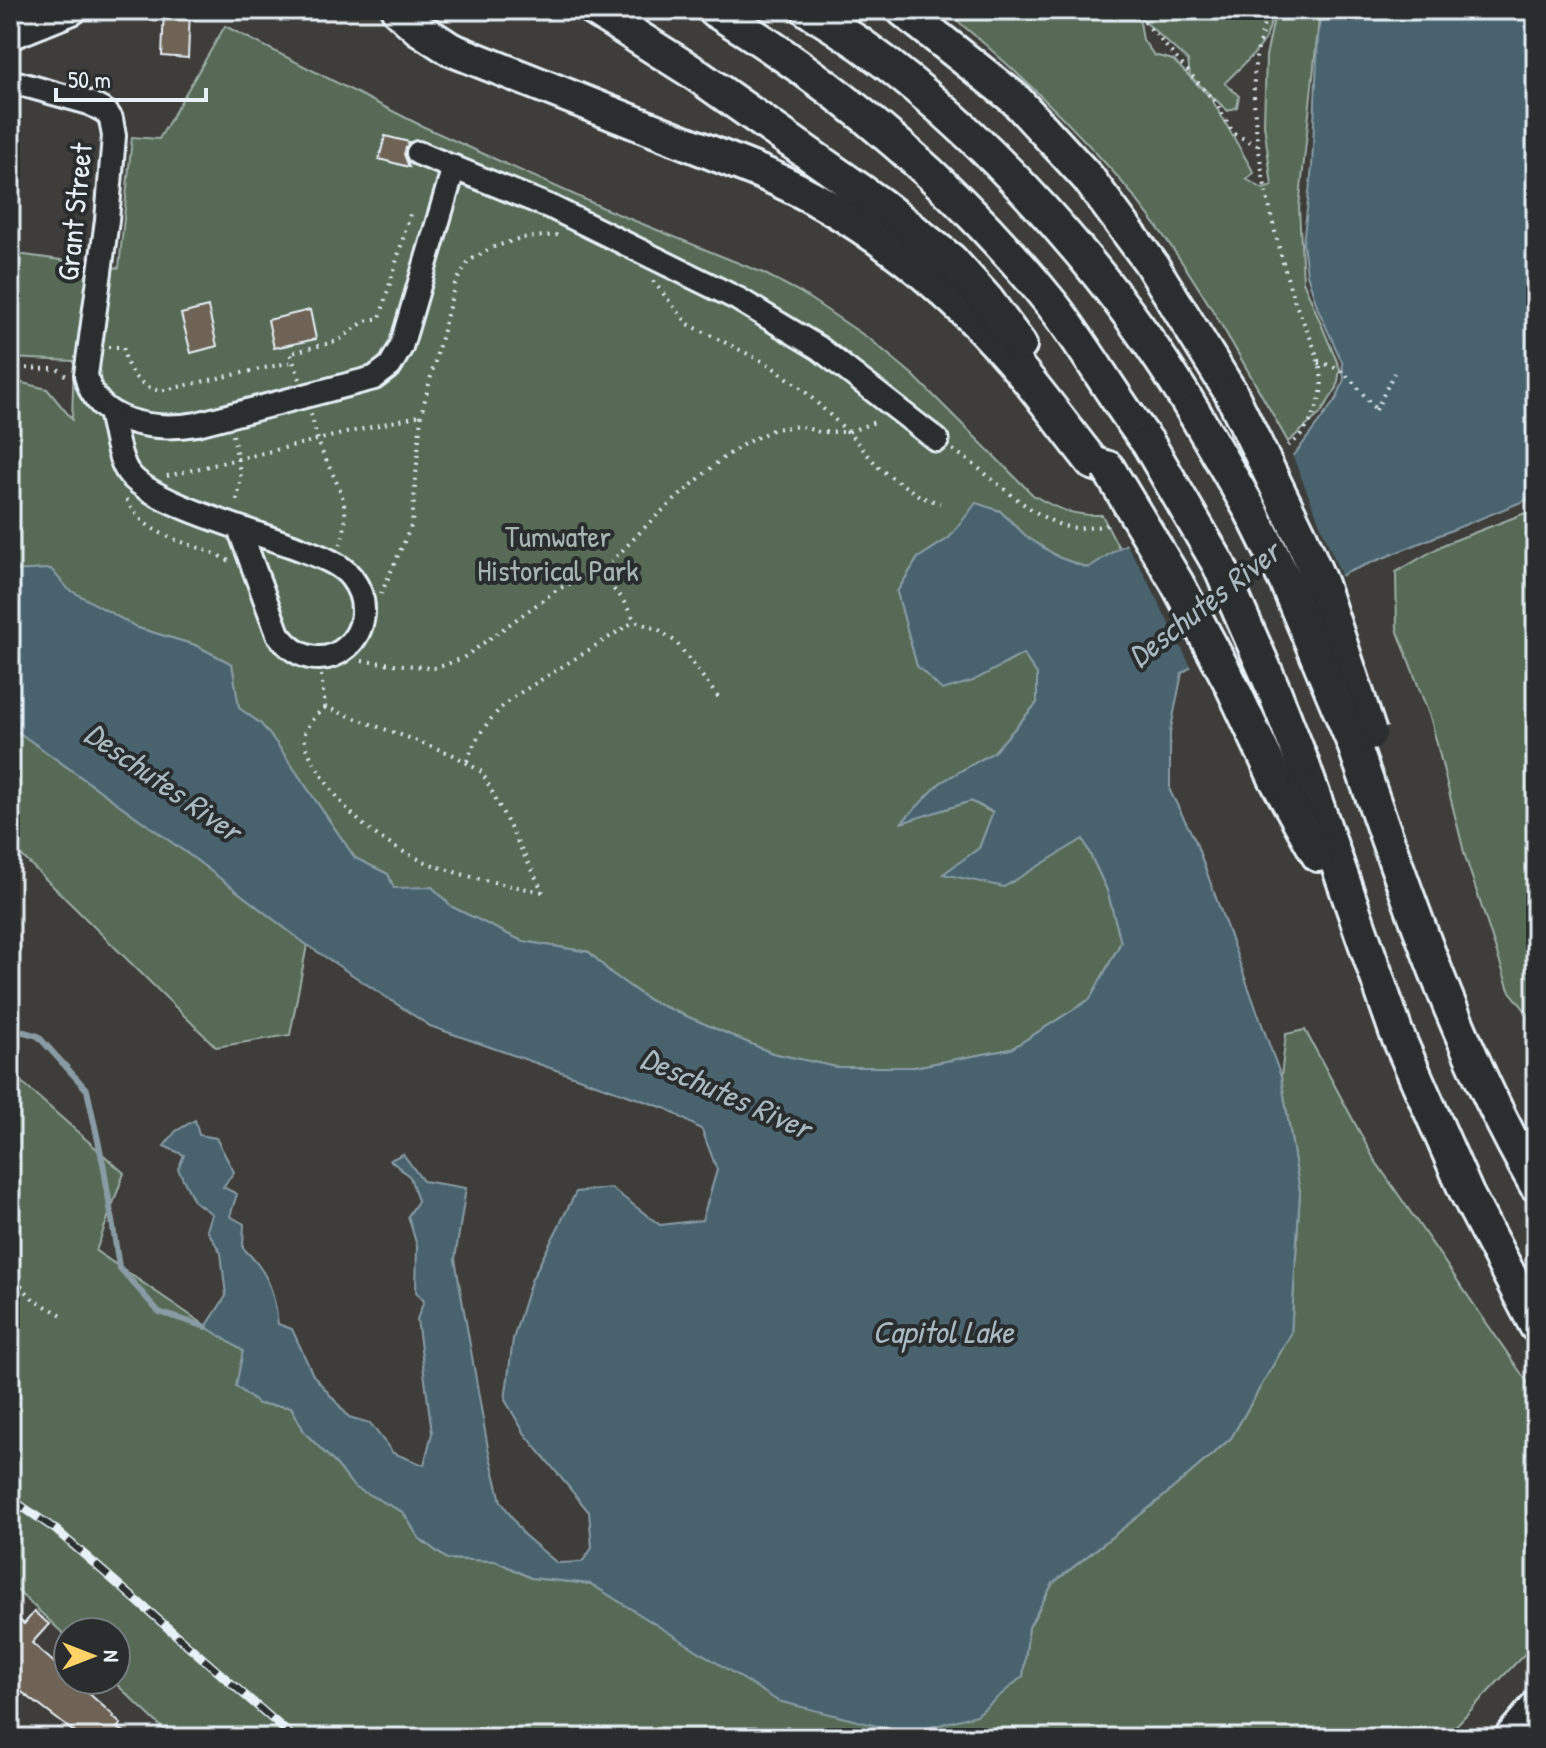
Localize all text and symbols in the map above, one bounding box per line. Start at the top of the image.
scale bar [56,52,206,102]
text: 50 m [68,63,111,95]
street label: Grant Street [47,140,101,283]
park label: Tumwater Historical Park [477,516,639,590]
water label: Deschutes River [1119,528,1291,677]
water label: Deschutes River [76,712,253,853]
water label: Deschutes River [634,1036,821,1151]
water label: Capitol Lake [872,1310,1015,1353]
north arrow [52,1616,132,1696]
text: N [97,1650,127,1662]

